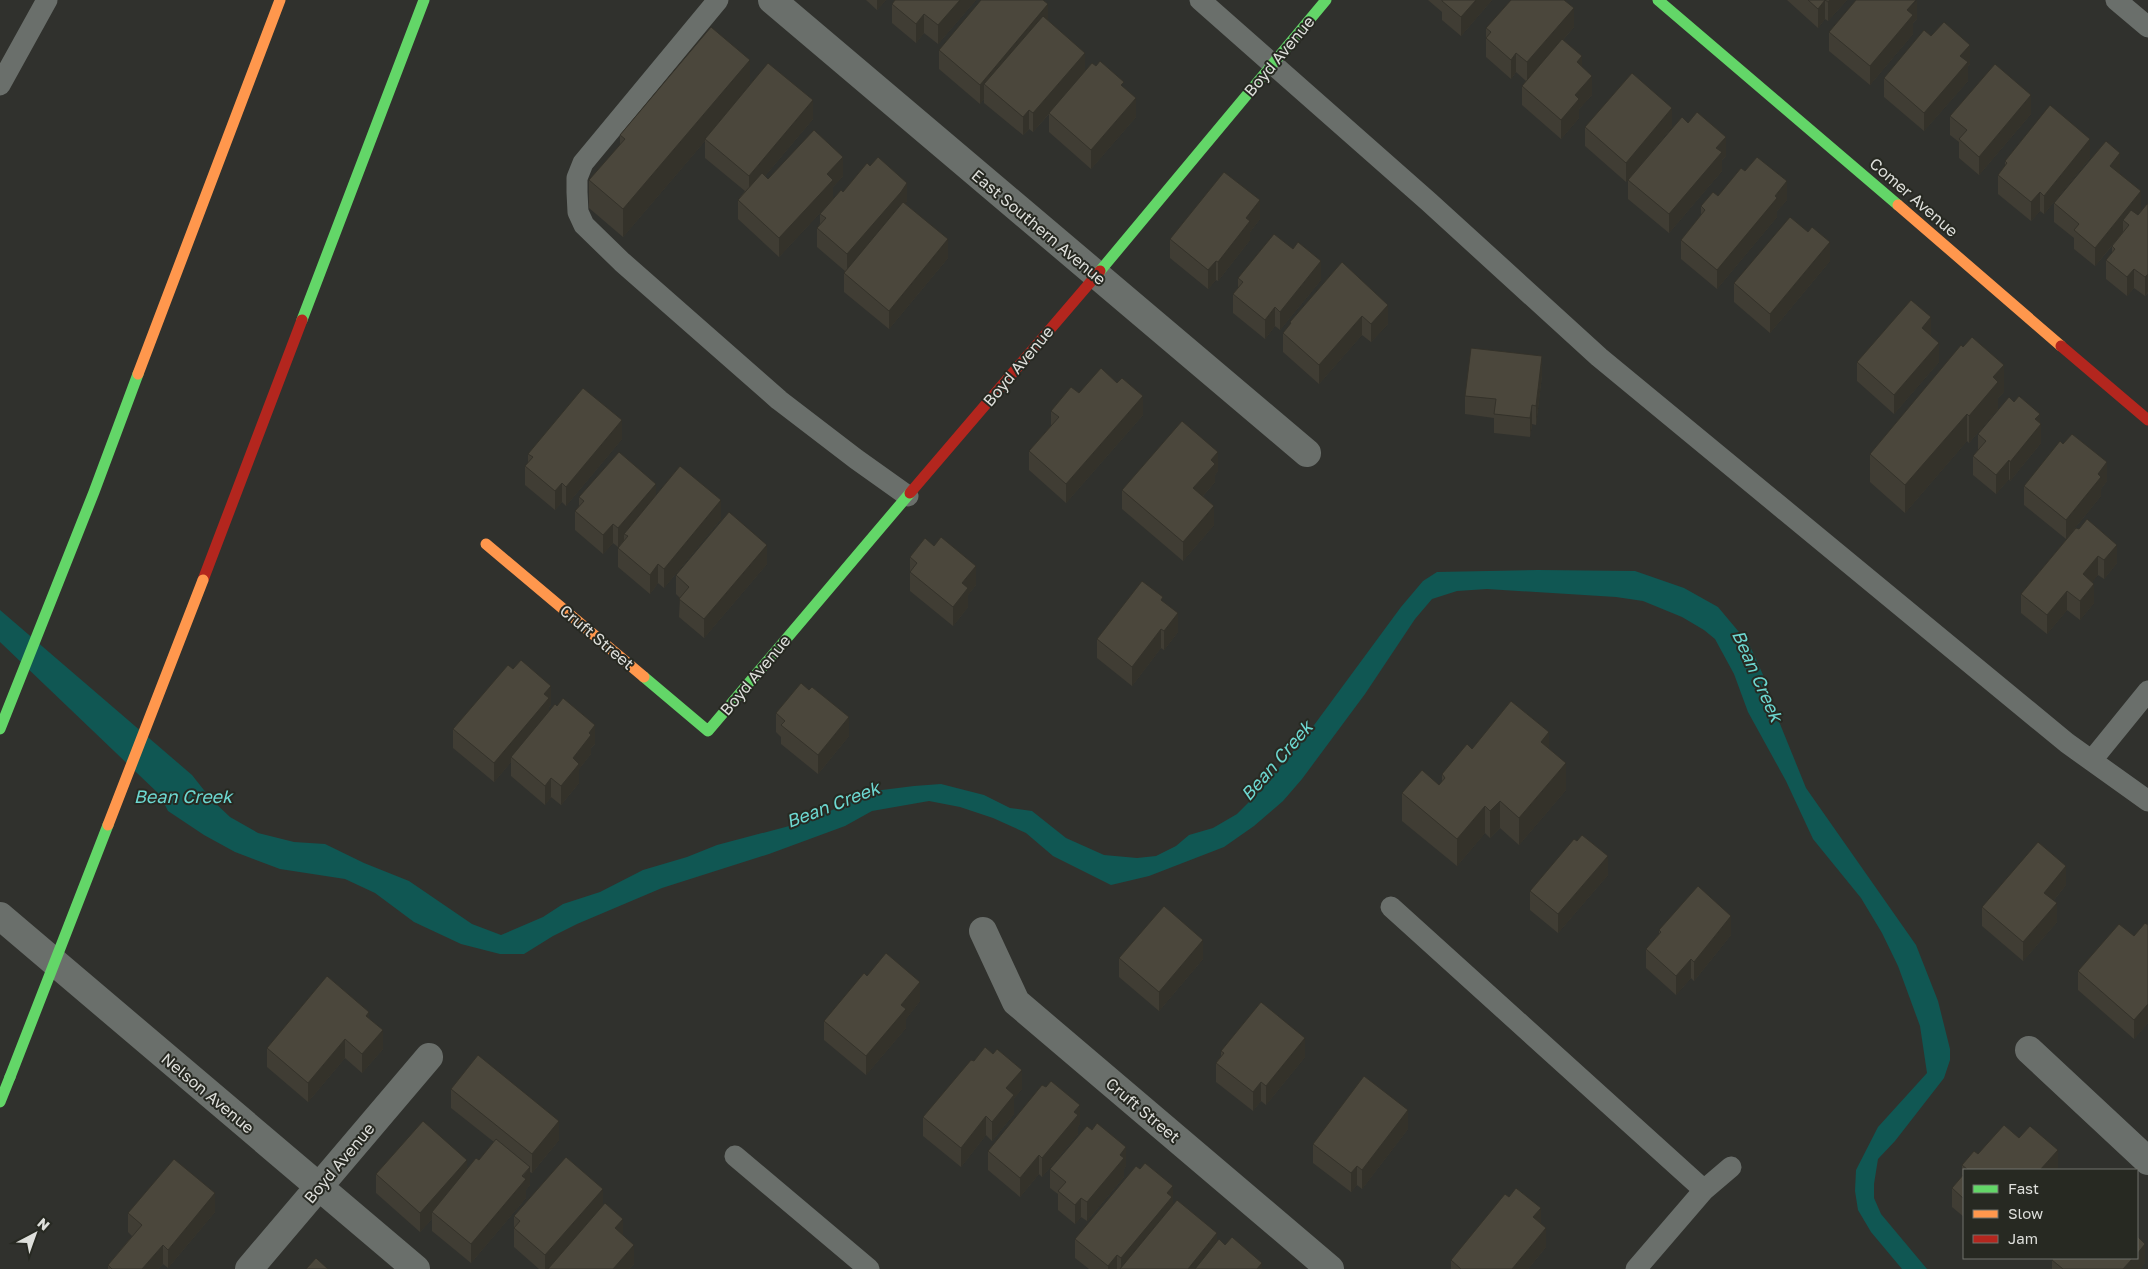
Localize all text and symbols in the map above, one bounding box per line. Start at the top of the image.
street label: Boyd Avenue [1240,12,1318,100]
street label: Comer Avenue [1866,153,1962,241]
street label: East Southern Avenue [968,165,1110,289]
street label: Boyd Avenue [979,322,1057,410]
street label: Cruft Street [556,600,638,674]
water label: Bean Creek [1728,626,1789,727]
street label: Boyd Avenue [716,631,794,719]
water label: Bean Creek [1236,715,1318,805]
water label: Bean Creek [783,776,884,832]
water label: Bean Creek [134,785,234,807]
street label: Nelson Avenue [158,1048,258,1138]
street label: Cruft Street [1102,1073,1184,1147]
street label: Boyd Avenue [300,1119,378,1207]
legend [1963,1169,2138,1259]
text: Fast [2008,1179,2039,1197]
text: Slow [2008,1204,2043,1222]
north arrow [10,1209,60,1259]
text: N [34,1214,53,1234]
text: Jam [2008,1229,2038,1247]

